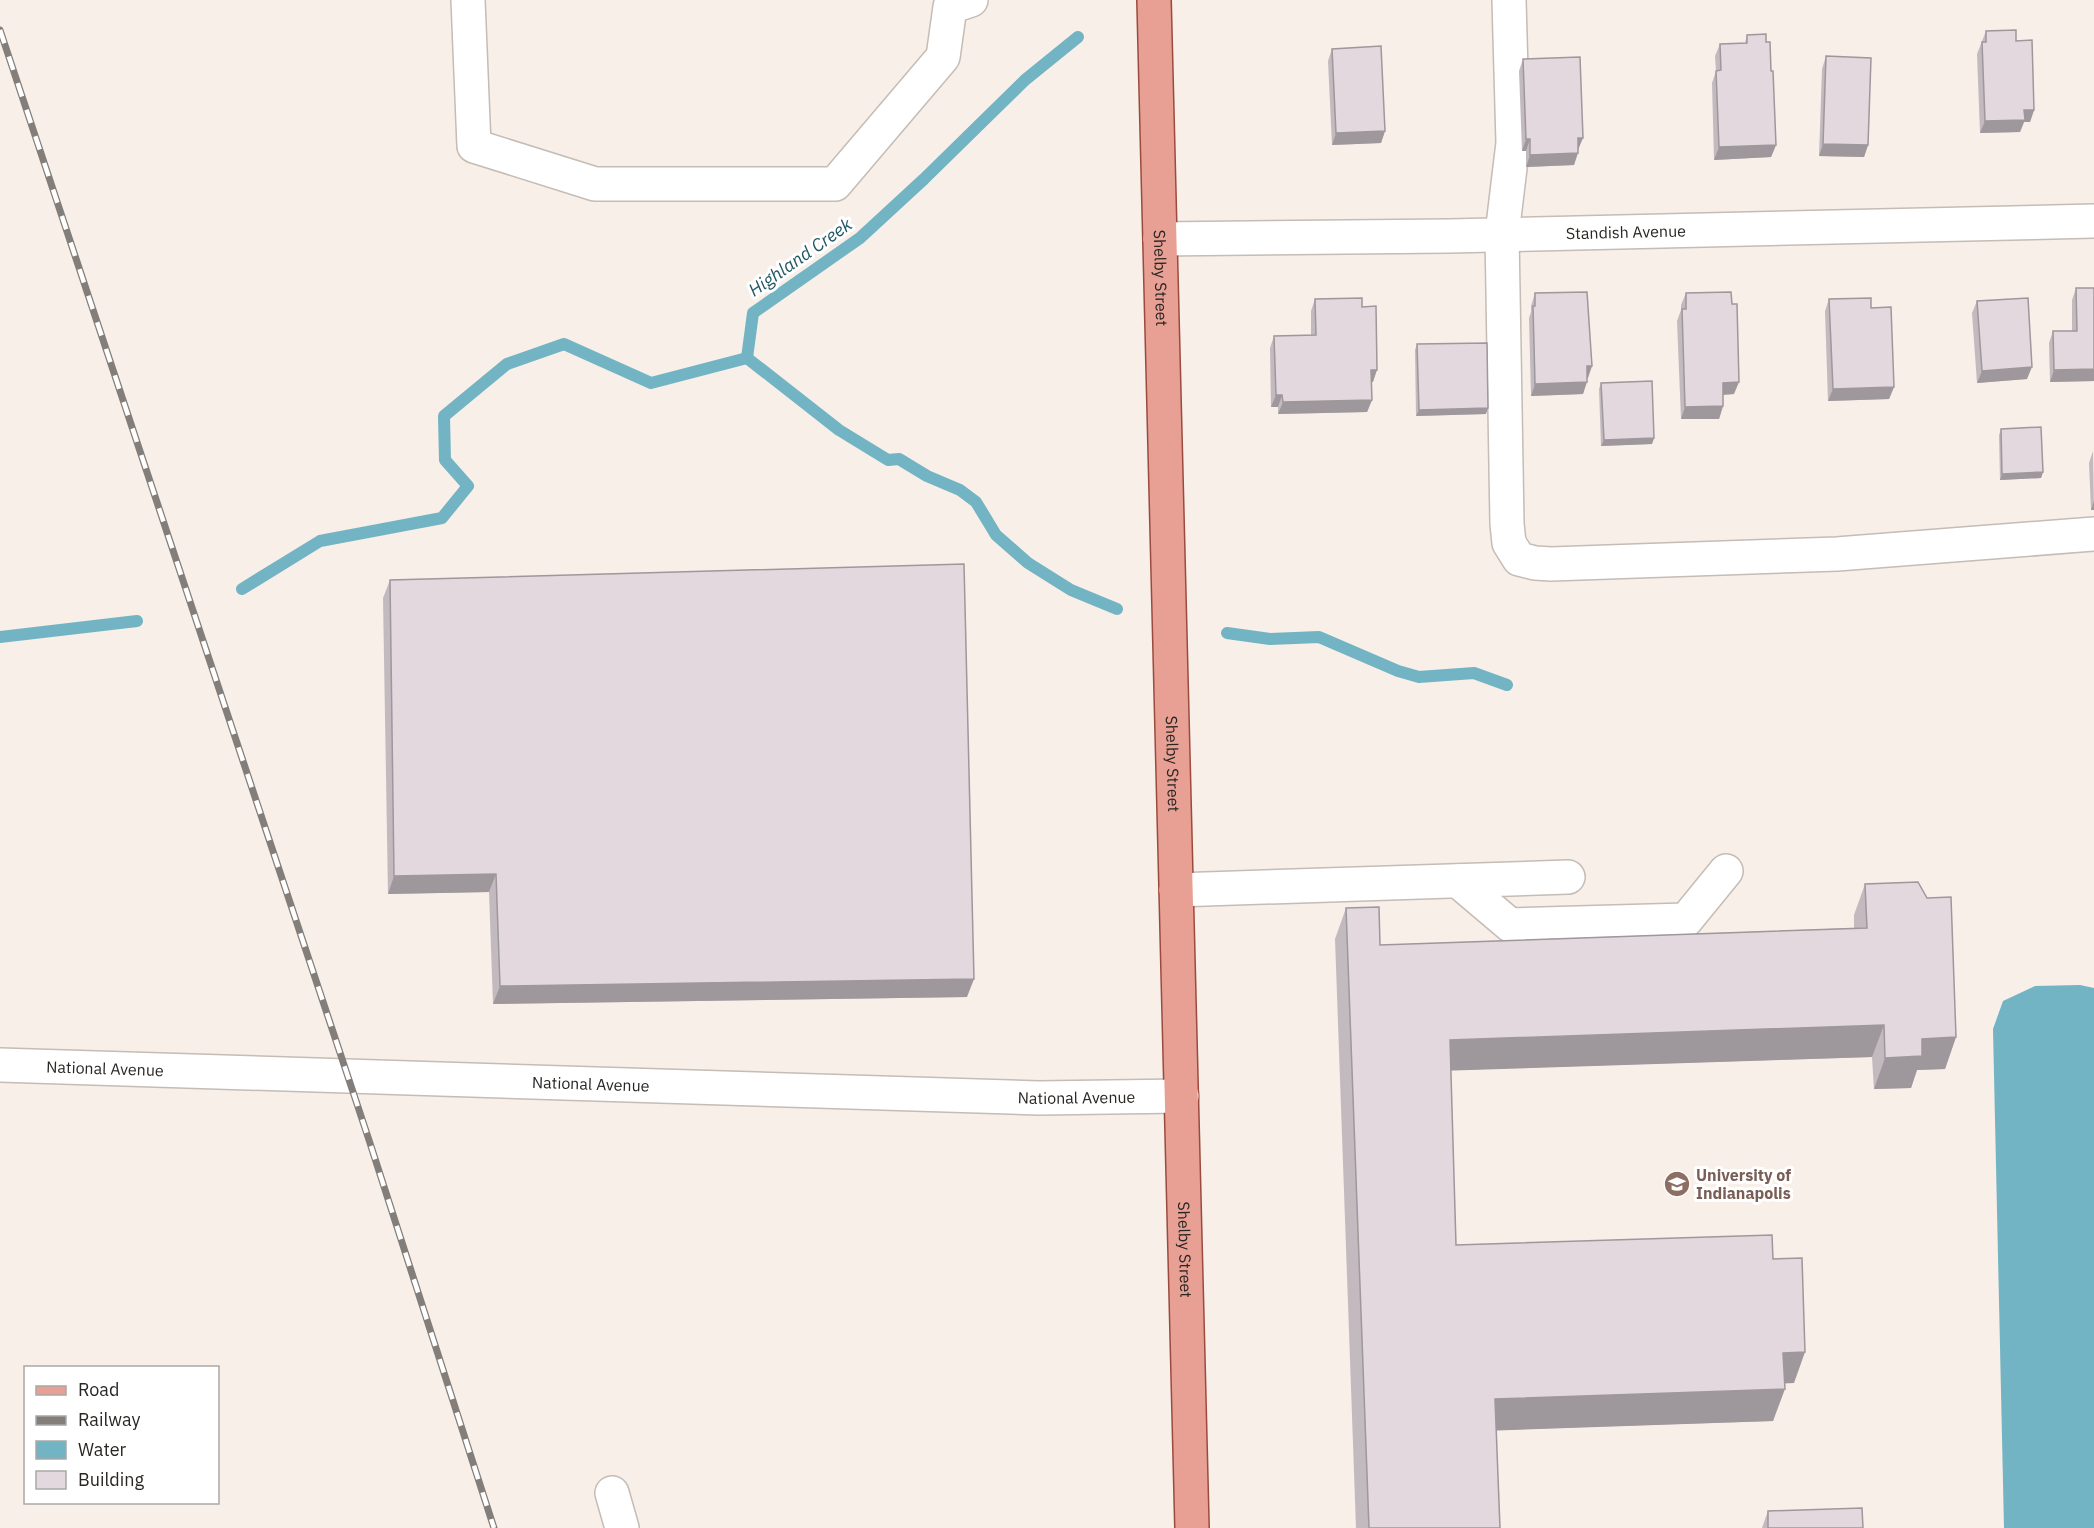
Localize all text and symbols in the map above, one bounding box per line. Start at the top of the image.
water label: Highland Creek [744,212,857,301]
street label: Standish Avenue [1566,220,1686,243]
street label: Shelby Street [1150,229,1172,326]
street label: Shelby Street [1162,715,1184,812]
street label: National Avenue [46,1056,164,1080]
street label: National Avenue [532,1072,650,1096]
street label: National Avenue [1017,1087,1136,1108]
place label: University of Indianapolis [1696,1165,1791,1203]
school or university icon: University of Indianapolis [1662,1169,1692,1199]
street label: Shelby Street [1174,1201,1196,1298]
legend [24,1366,219,1504]
text: Road [78,1378,119,1401]
text: Railway [78,1408,140,1431]
text: Water [78,1438,127,1461]
text: Building [78,1468,145,1491]

